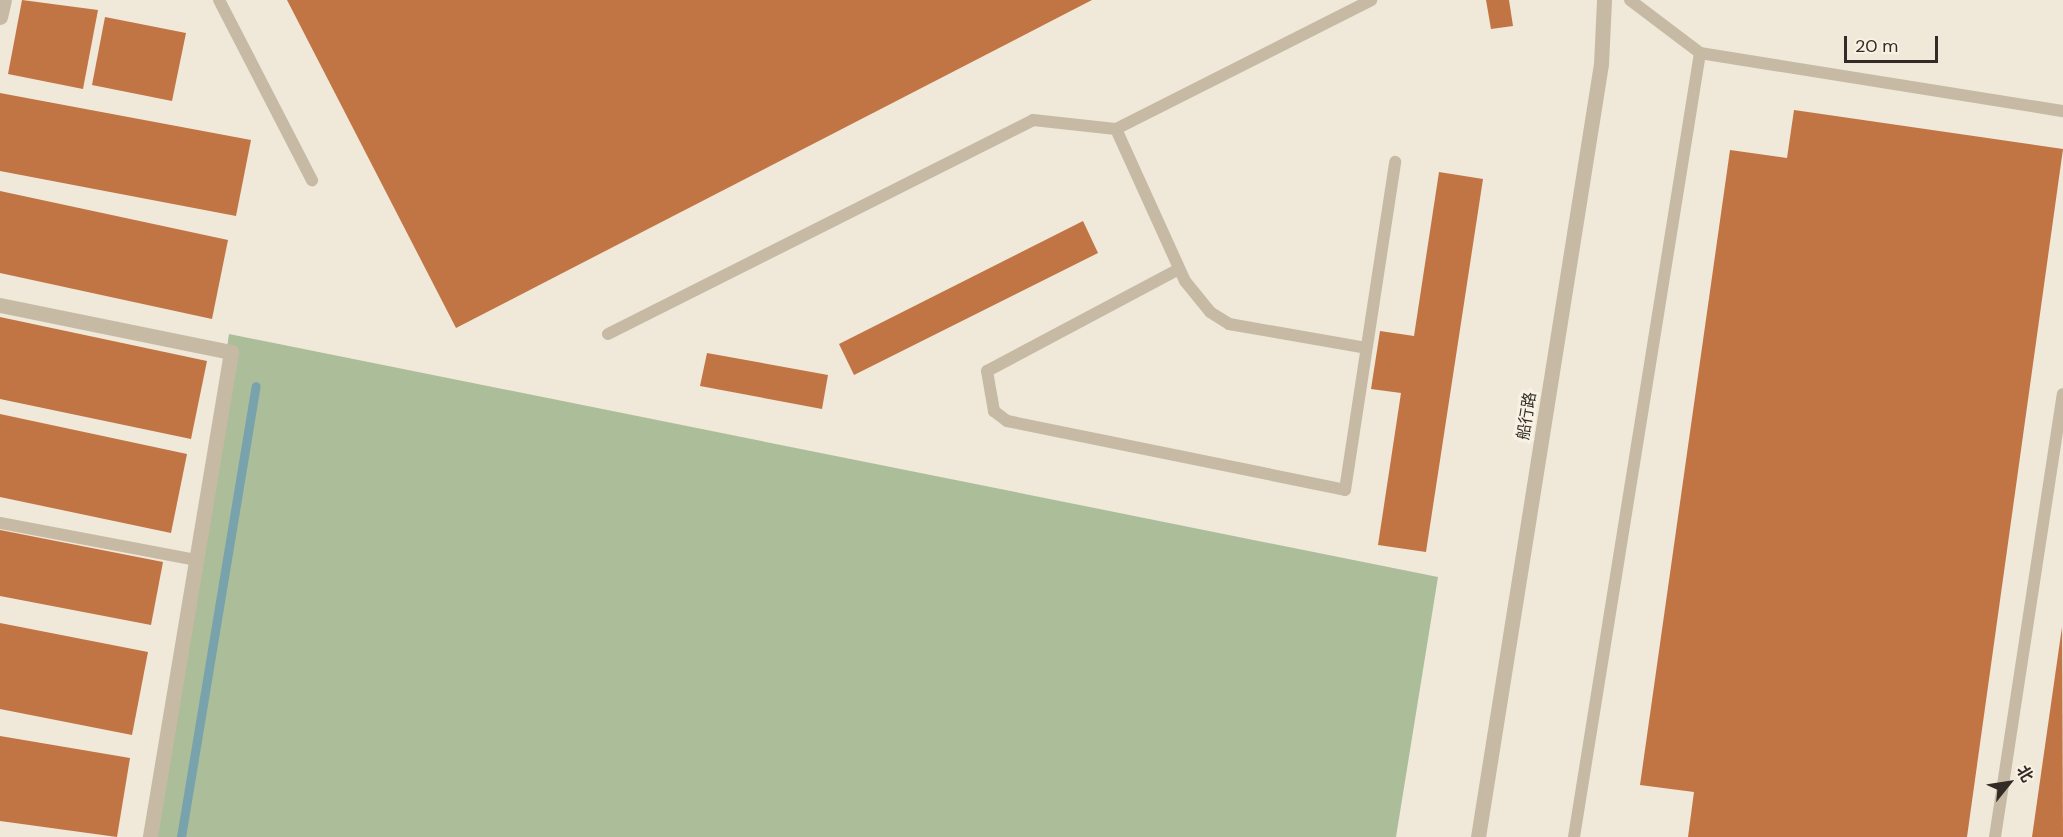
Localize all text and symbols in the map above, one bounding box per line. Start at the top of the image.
scale bar [1847,24,1942,62]
text: 20 m [1855,34,1898,58]
street label: 船行路 [1514,391,1540,441]
north arrow [1979,753,2039,813]
text: 北 [2012,762,2038,786]

